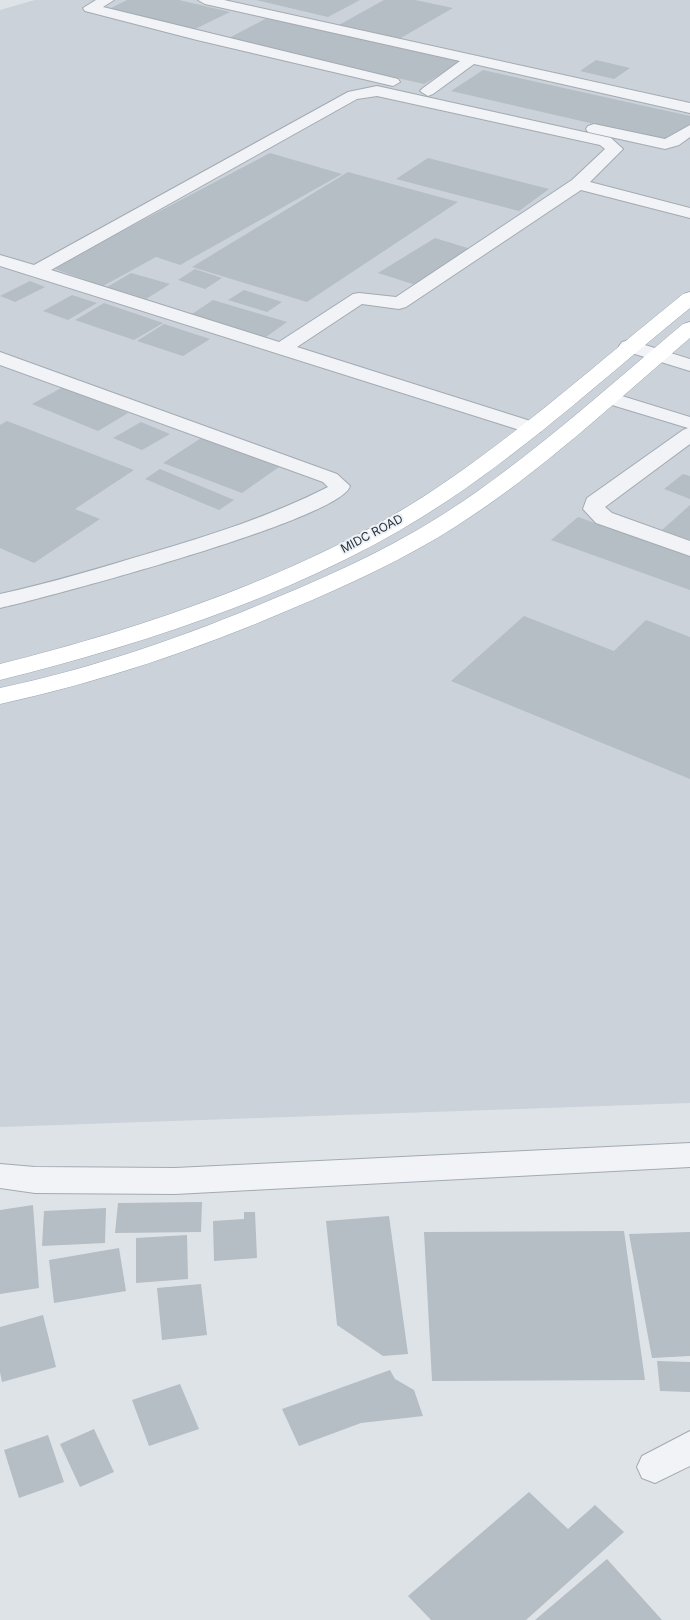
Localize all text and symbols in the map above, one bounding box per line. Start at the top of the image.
street label: MIDC ROAD [338,512,406,556]

